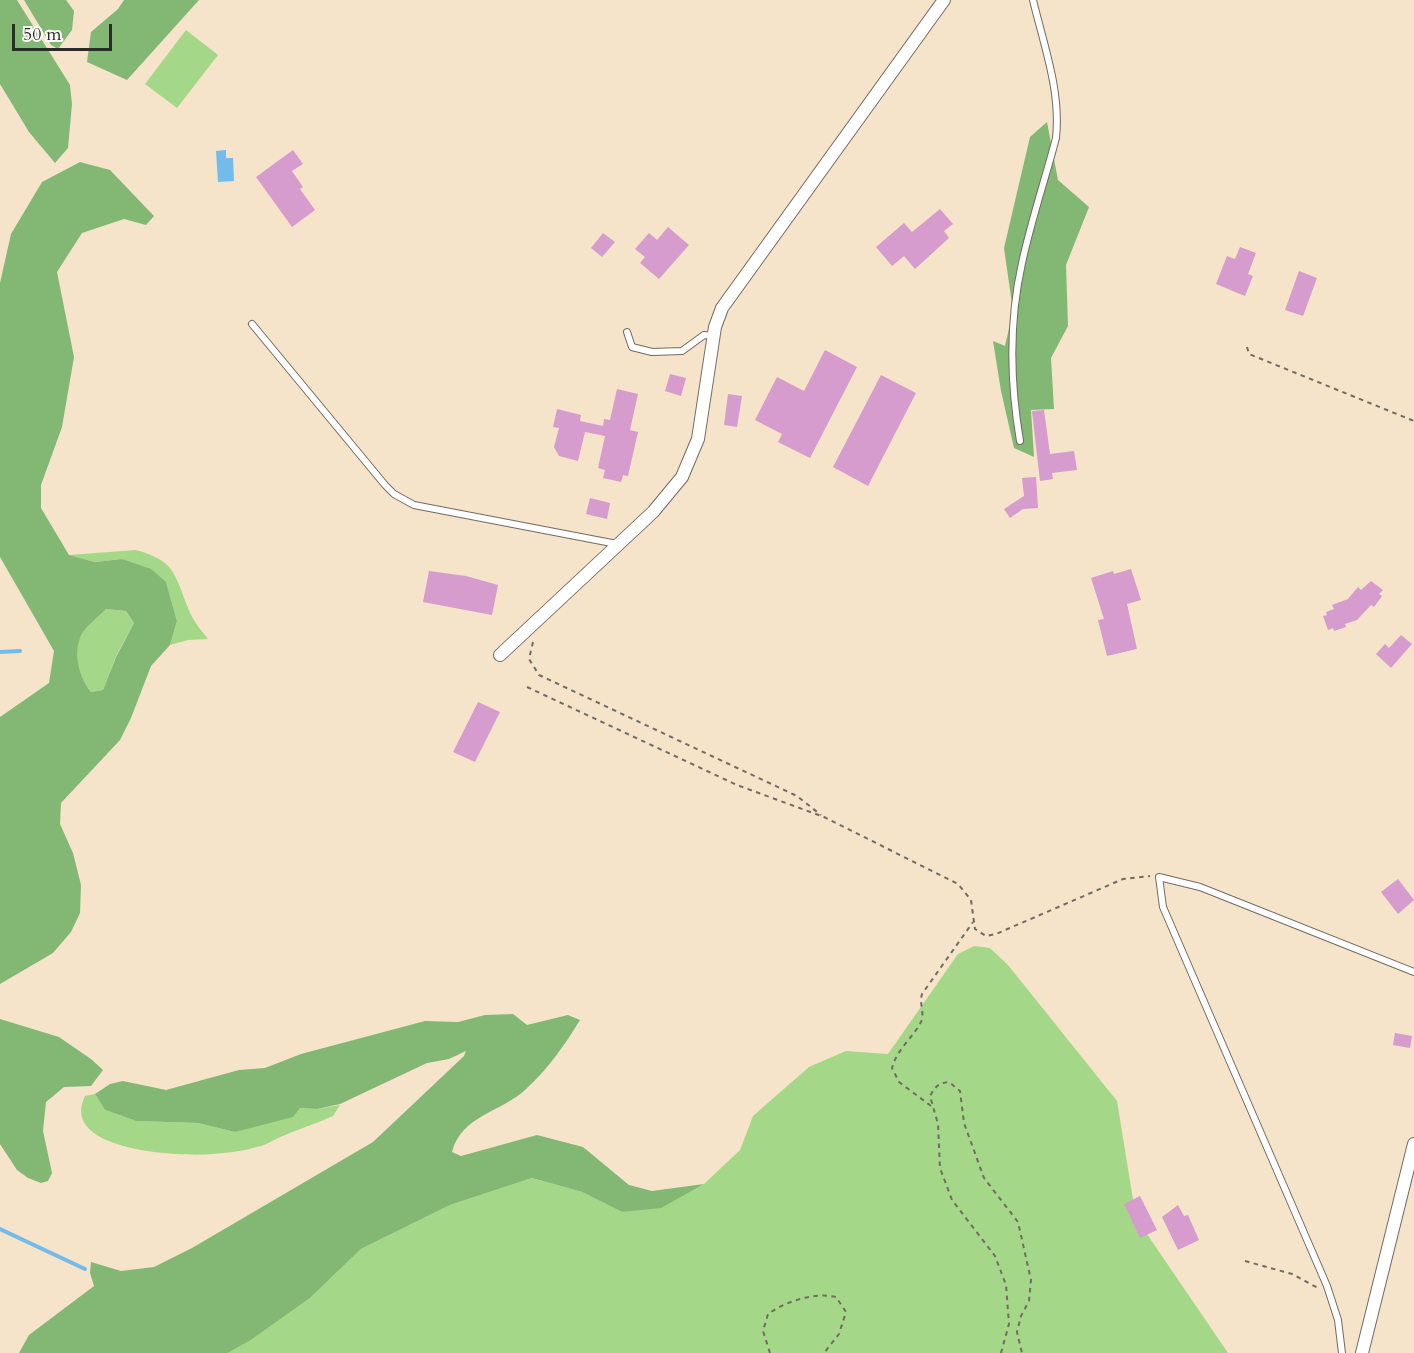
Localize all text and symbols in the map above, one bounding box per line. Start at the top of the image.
scale bar [15,12,116,50]
text: 50 m [23,22,62,47]

